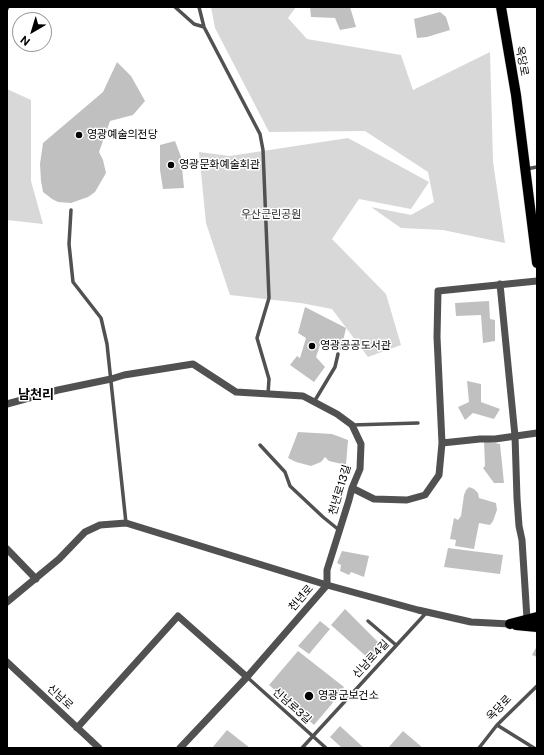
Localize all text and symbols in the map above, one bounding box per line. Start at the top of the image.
north arrow [12,12,52,52]
text: N [18,33,32,48]
street label: 옥당로 [513,45,531,77]
place label: 영광예술의전당 [87,128,158,142]
marker: 영광예술의전당 [74,130,84,140]
place label: 영광문화예술회관 [179,158,260,172]
marker: 영광문화예술회관 [166,160,176,170]
park label: 우산근린공원 [241,208,301,222]
place label: 영광공공도서관 [320,339,391,353]
marker: 영광공공도서관 [307,341,317,351]
district label: 남천리 [18,387,54,403]
street label: 천년로13길 [326,463,354,517]
street label: 천년로 [286,582,316,614]
street label: 신남로4길 [350,637,392,681]
street label: 신남로 [44,682,76,712]
street label: 신남로3길 [270,685,314,727]
place label: 영광군보건소 [318,689,379,703]
marker: 영광군보건소 [303,690,315,702]
street label: 옥당로 [484,692,514,724]

